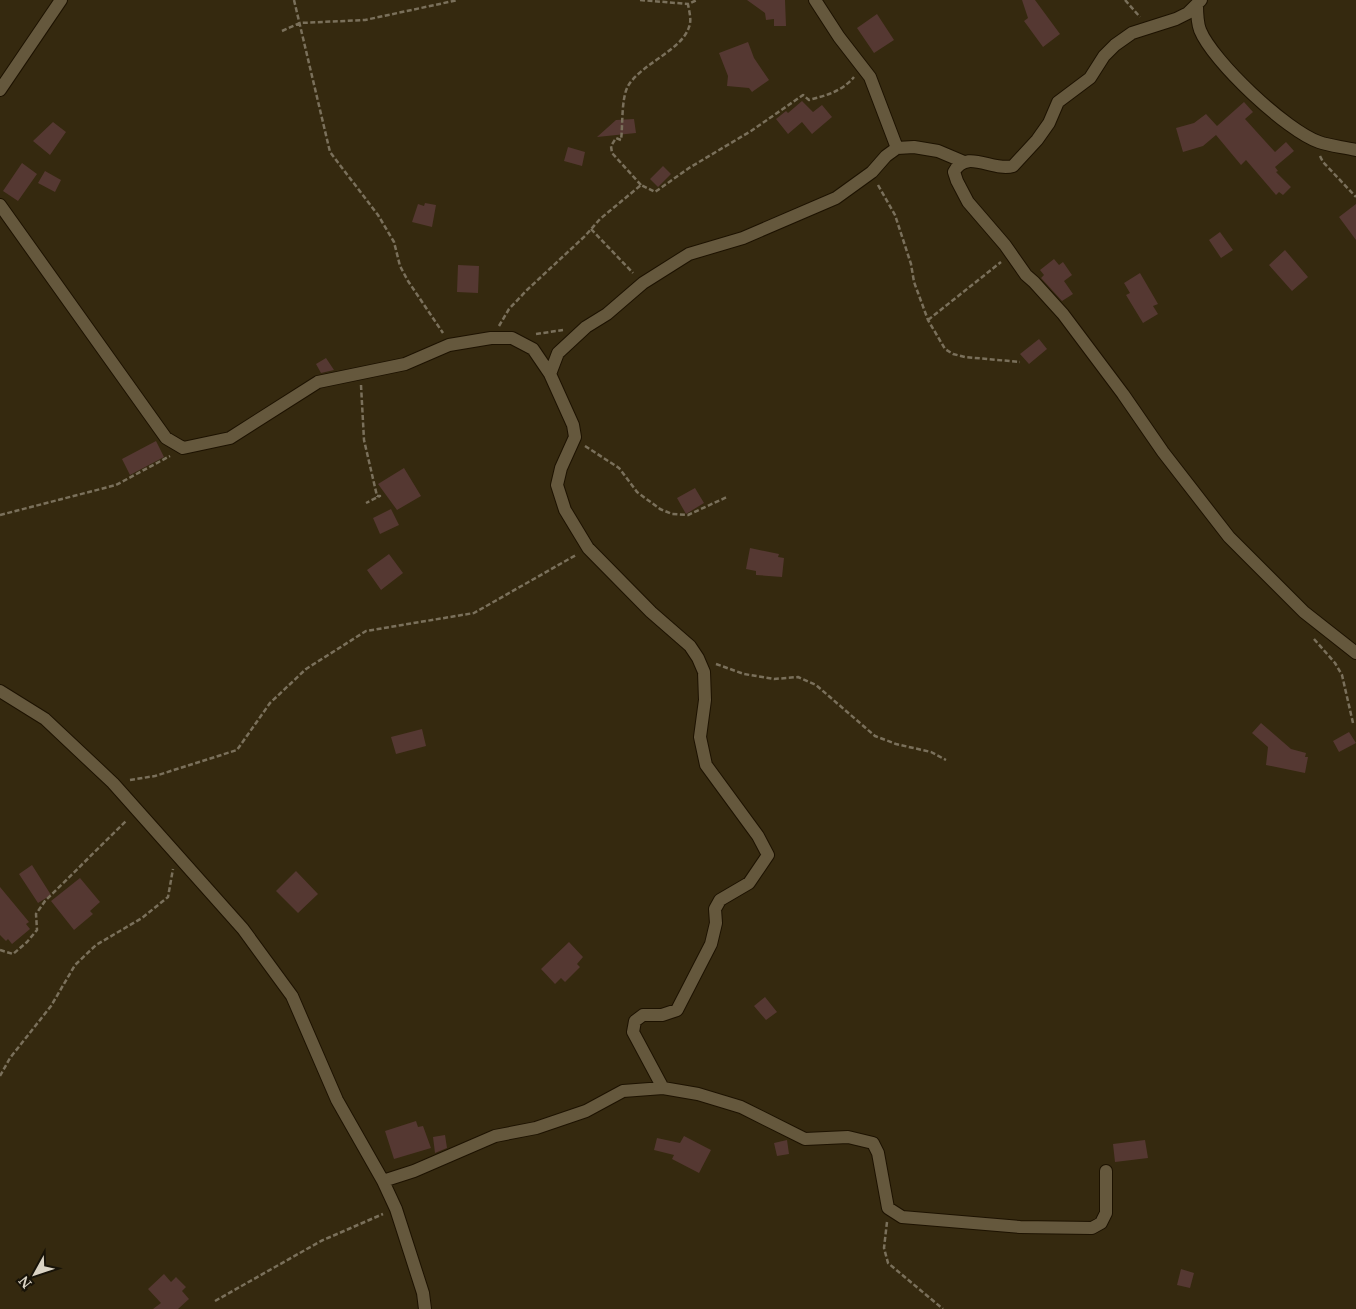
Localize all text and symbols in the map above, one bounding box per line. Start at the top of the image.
north arrow [10,1249,60,1299]
text: N [14,1272,35,1293]

